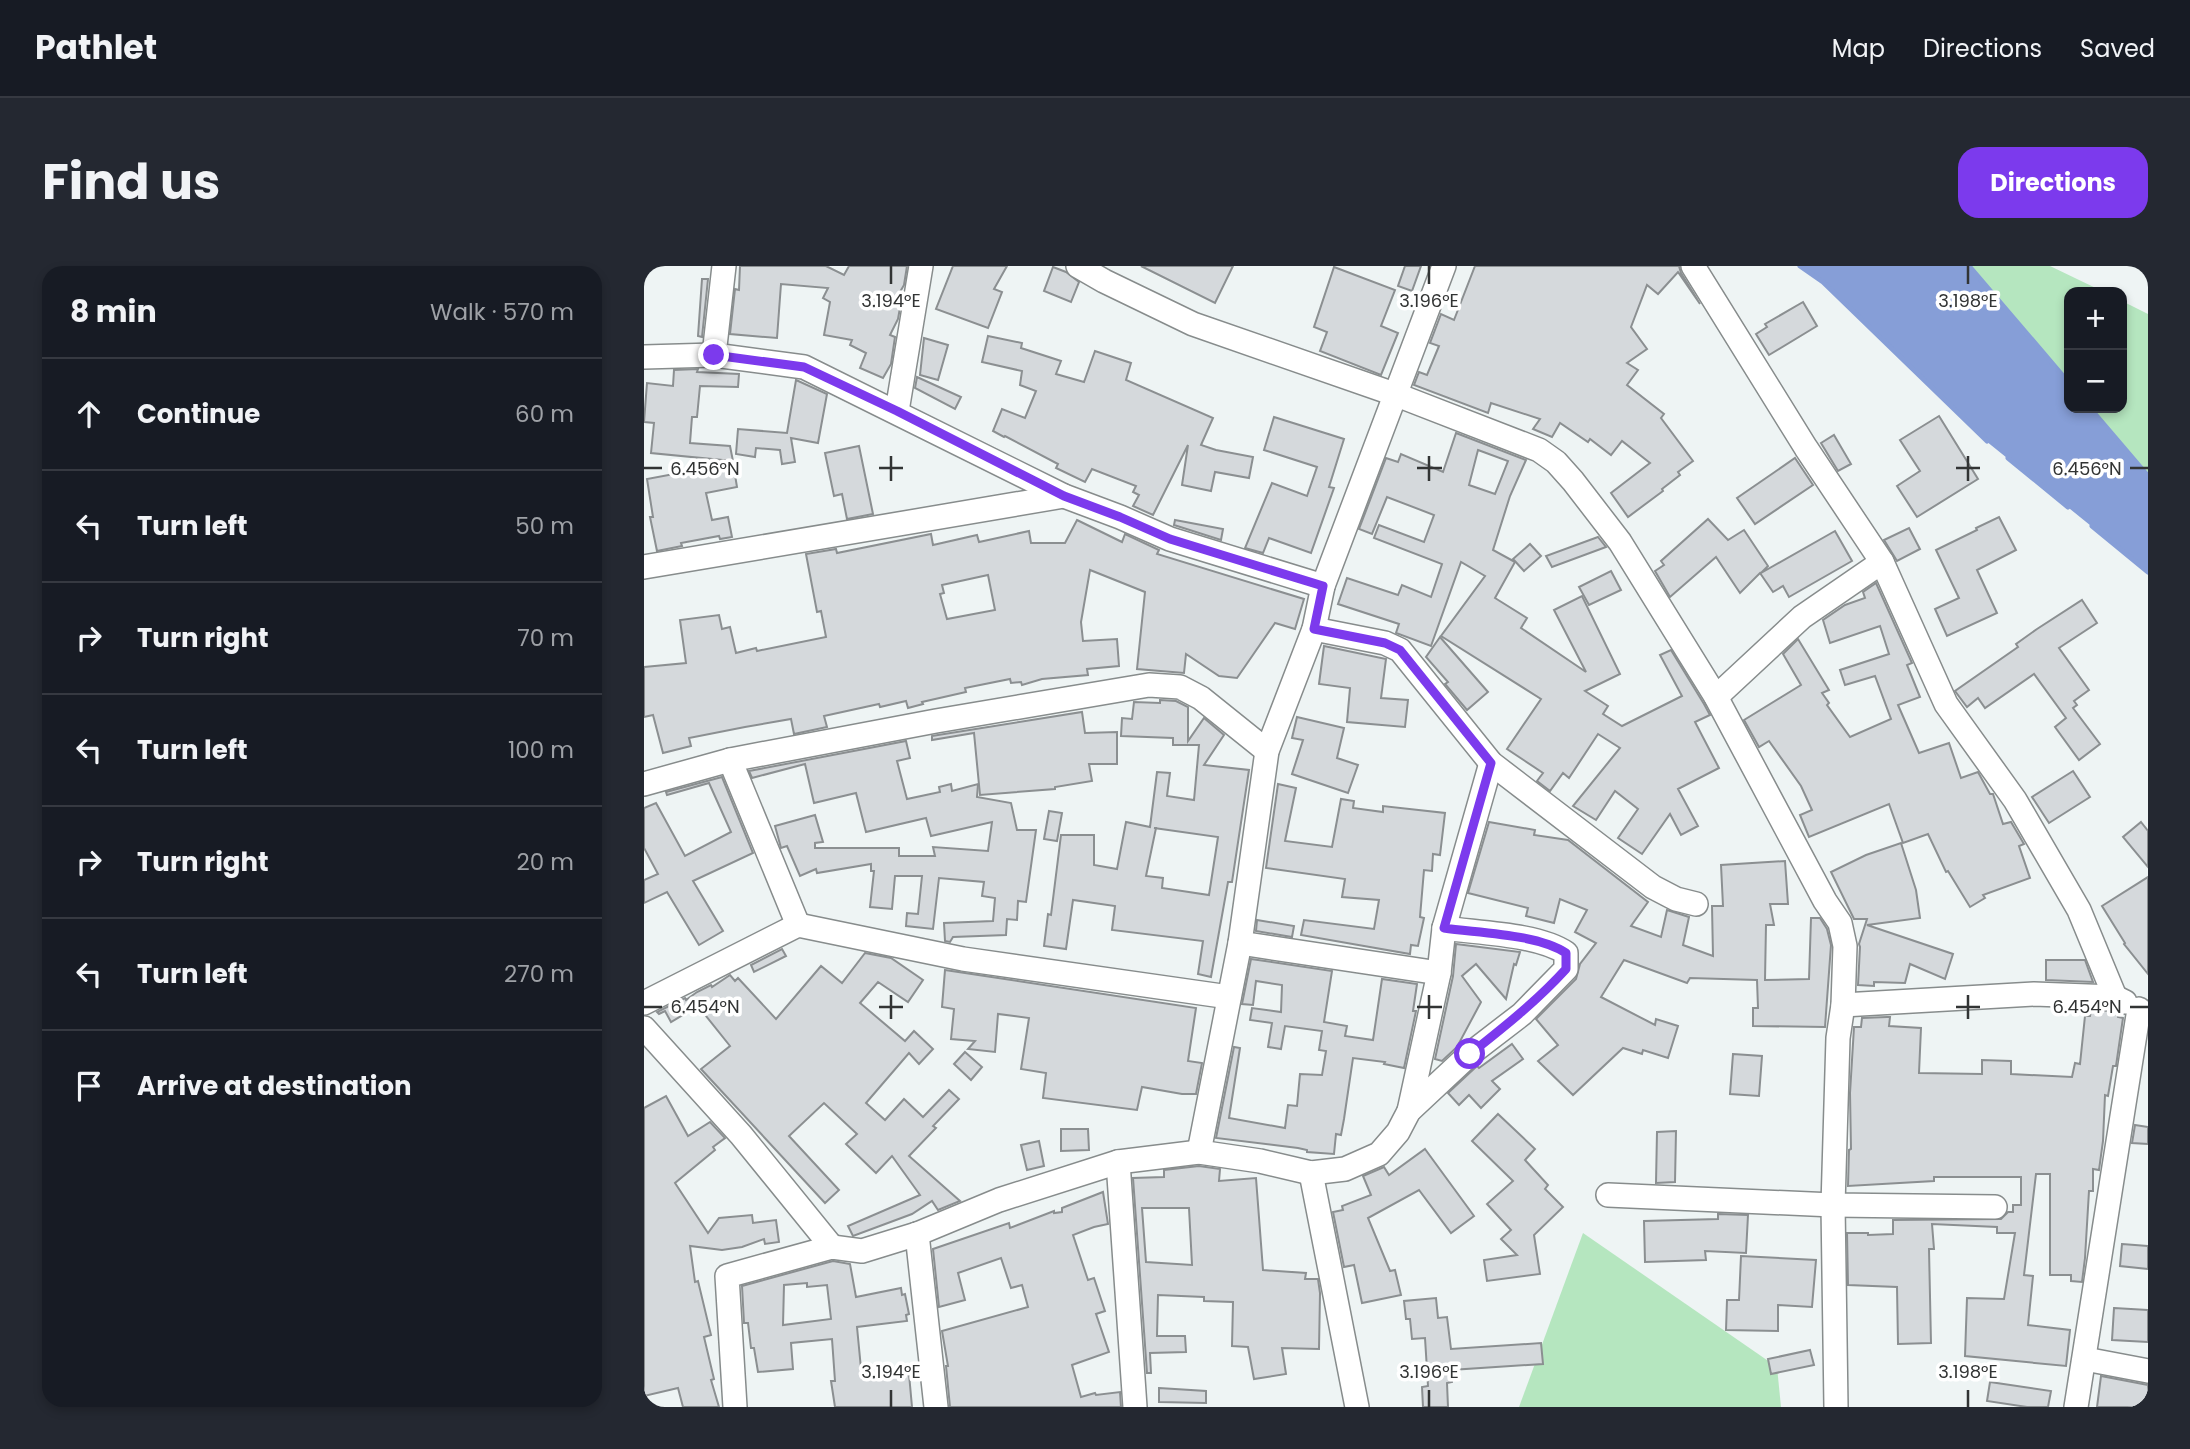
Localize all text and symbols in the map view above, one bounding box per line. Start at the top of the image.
text: Pathlet [35,24,157,71]
text: Map [1832,32,1885,65]
text: Directions [1923,32,2042,65]
text: Saved [2080,32,2155,65]
button: Directions [1958,147,2148,218]
text: Find us [42,148,220,216]
map controls [2064,287,2127,413]
button: + [2064,287,2127,350]
text: 3.194°E [861,288,921,313]
text: 3.196°E [1399,288,1459,313]
text: 3.198°E [1938,288,1998,313]
text: 8 min [70,290,157,333]
text: Walk · 570 m [430,296,574,328]
route end [698,339,729,370]
button: − [2064,350,2127,413]
icon: ahead [70,395,108,433]
text: Continue [137,396,260,432]
text: 60 m [515,398,574,430]
text: 6.456°N [670,456,740,481]
text: 6.456°N [2052,456,2122,481]
icon: left [70,507,108,545]
text: Turn left [137,508,248,544]
text: 50 m [515,510,574,542]
icon: right [70,619,108,657]
text: Turn right [137,620,269,656]
text: 70 m [517,622,574,654]
icon: left [70,731,108,769]
text: Turn left [137,732,248,768]
text: 100 m [508,734,574,766]
icon: right [70,843,108,881]
text: Turn right [137,844,269,880]
text: 20 m [516,846,574,878]
icon: left [70,955,108,993]
text: Turn left [137,956,248,992]
text: 270 m [504,958,574,990]
text: 6.454°N [670,994,740,1019]
text: 6.454°N [2052,994,2122,1019]
route start [1454,1038,1485,1069]
icon: arrive [70,1067,108,1105]
text: Arrive at destination [137,1068,412,1104]
text: 3.194°E [861,1359,921,1384]
text: 3.196°E [1399,1359,1459,1384]
text: 3.198°E [1938,1359,1998,1384]

